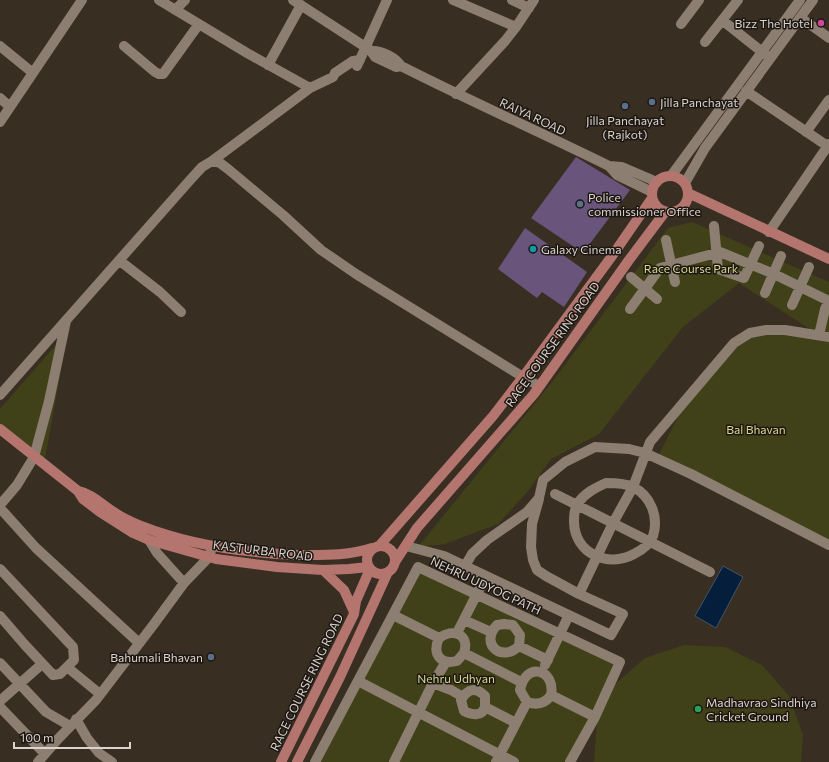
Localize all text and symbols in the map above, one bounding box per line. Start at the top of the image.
place label: Bizz The Hotel [734,16,813,30]
marker: Bizz The Hotel [816,18,826,28]
street label: RAIYA ROAD [498,95,568,138]
place label: Jilla Panchayat [660,95,738,110]
marker: Jilla Panchayat [647,97,657,107]
marker: Jilla Panchayat (Rajkot) [620,101,630,111]
place label: Jilla Panchayat (Rajkot) [586,113,664,141]
place label: Police commissioner Office [588,190,701,218]
marker: Police commissioner Office [575,199,585,209]
place label: Galaxy Cinema [541,242,622,256]
marker: Galaxy Cinema [528,244,538,254]
park label: Race Course Park [644,261,739,275]
street label: RACE COURSE RING ROAD [502,279,602,409]
park label: Bal Bhavan [726,422,786,436]
street label: KASTURBA ROAD [212,537,314,563]
street label: NEHRU UDYOG PATH [429,553,543,617]
street label: RACE COURSE RING ROAD [267,611,345,753]
place label: Bahumali Bhavan [110,650,203,664]
marker: Bahumali Bhavan [206,652,216,662]
park label: Nehru Udhyan [417,671,495,685]
place label: Madhavrao Sindhiya Cricket Ground [706,695,816,723]
marker: Madhavrao Sindhiya Cricket Ground [693,704,703,714]
scale bar [14,724,130,750]
text: 100 m [20,730,54,744]

